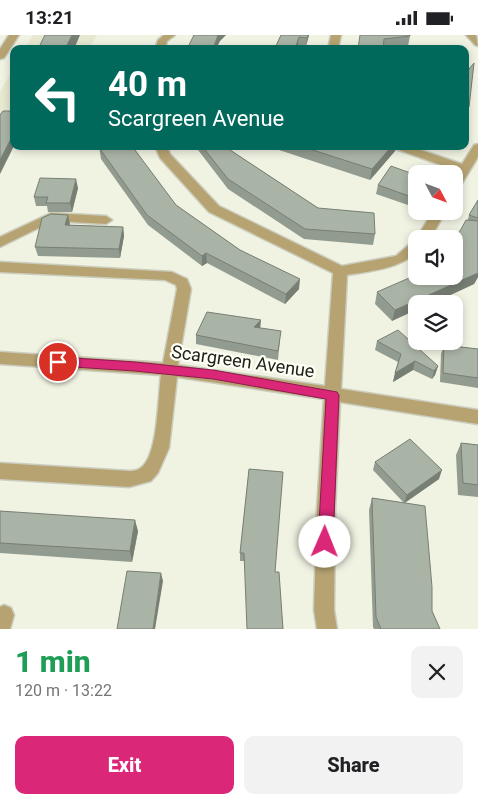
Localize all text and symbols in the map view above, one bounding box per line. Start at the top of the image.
text: 13:21 [25,6,74,29]
text: 40 m [108,64,187,105]
icon: left [25,65,90,130]
text: Scargreen Avenue [108,106,284,131]
north arrow [408,165,462,220]
map controls [408,165,463,350]
button: sound [408,230,463,285]
button: layers [408,295,463,350]
pin [37,341,79,383]
street label: Scargreen Avenue [170,341,316,381]
icon: arrive [44,348,72,376]
position arrow [298,515,350,567]
text: 1 min [15,644,91,679]
button: close [411,646,463,698]
text: 120 m · 13:22 [15,681,112,700]
button: Exit [15,736,234,794]
button: Share [244,736,463,794]

